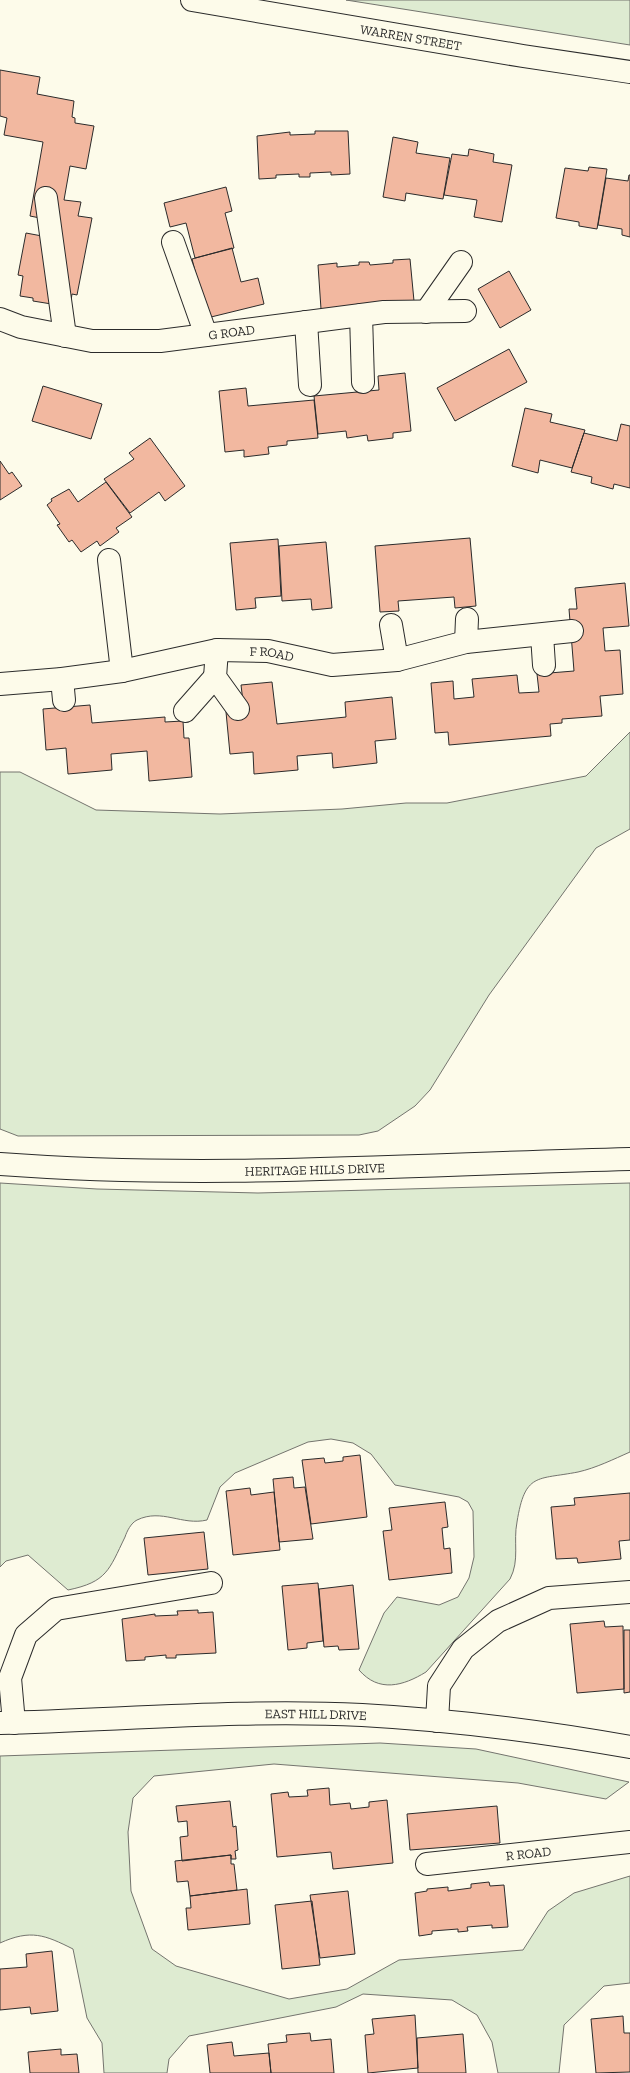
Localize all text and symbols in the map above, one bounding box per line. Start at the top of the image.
street label: WARREN STREET [359,21,463,53]
street label: G ROAD [208,321,256,342]
street label: F ROAD [250,643,295,664]
street label: HERITAGE HILLS DRIVE [245,1160,385,1178]
street label: EAST HILL DRIVE [265,1706,368,1723]
street label: R ROAD [505,1843,552,1863]

